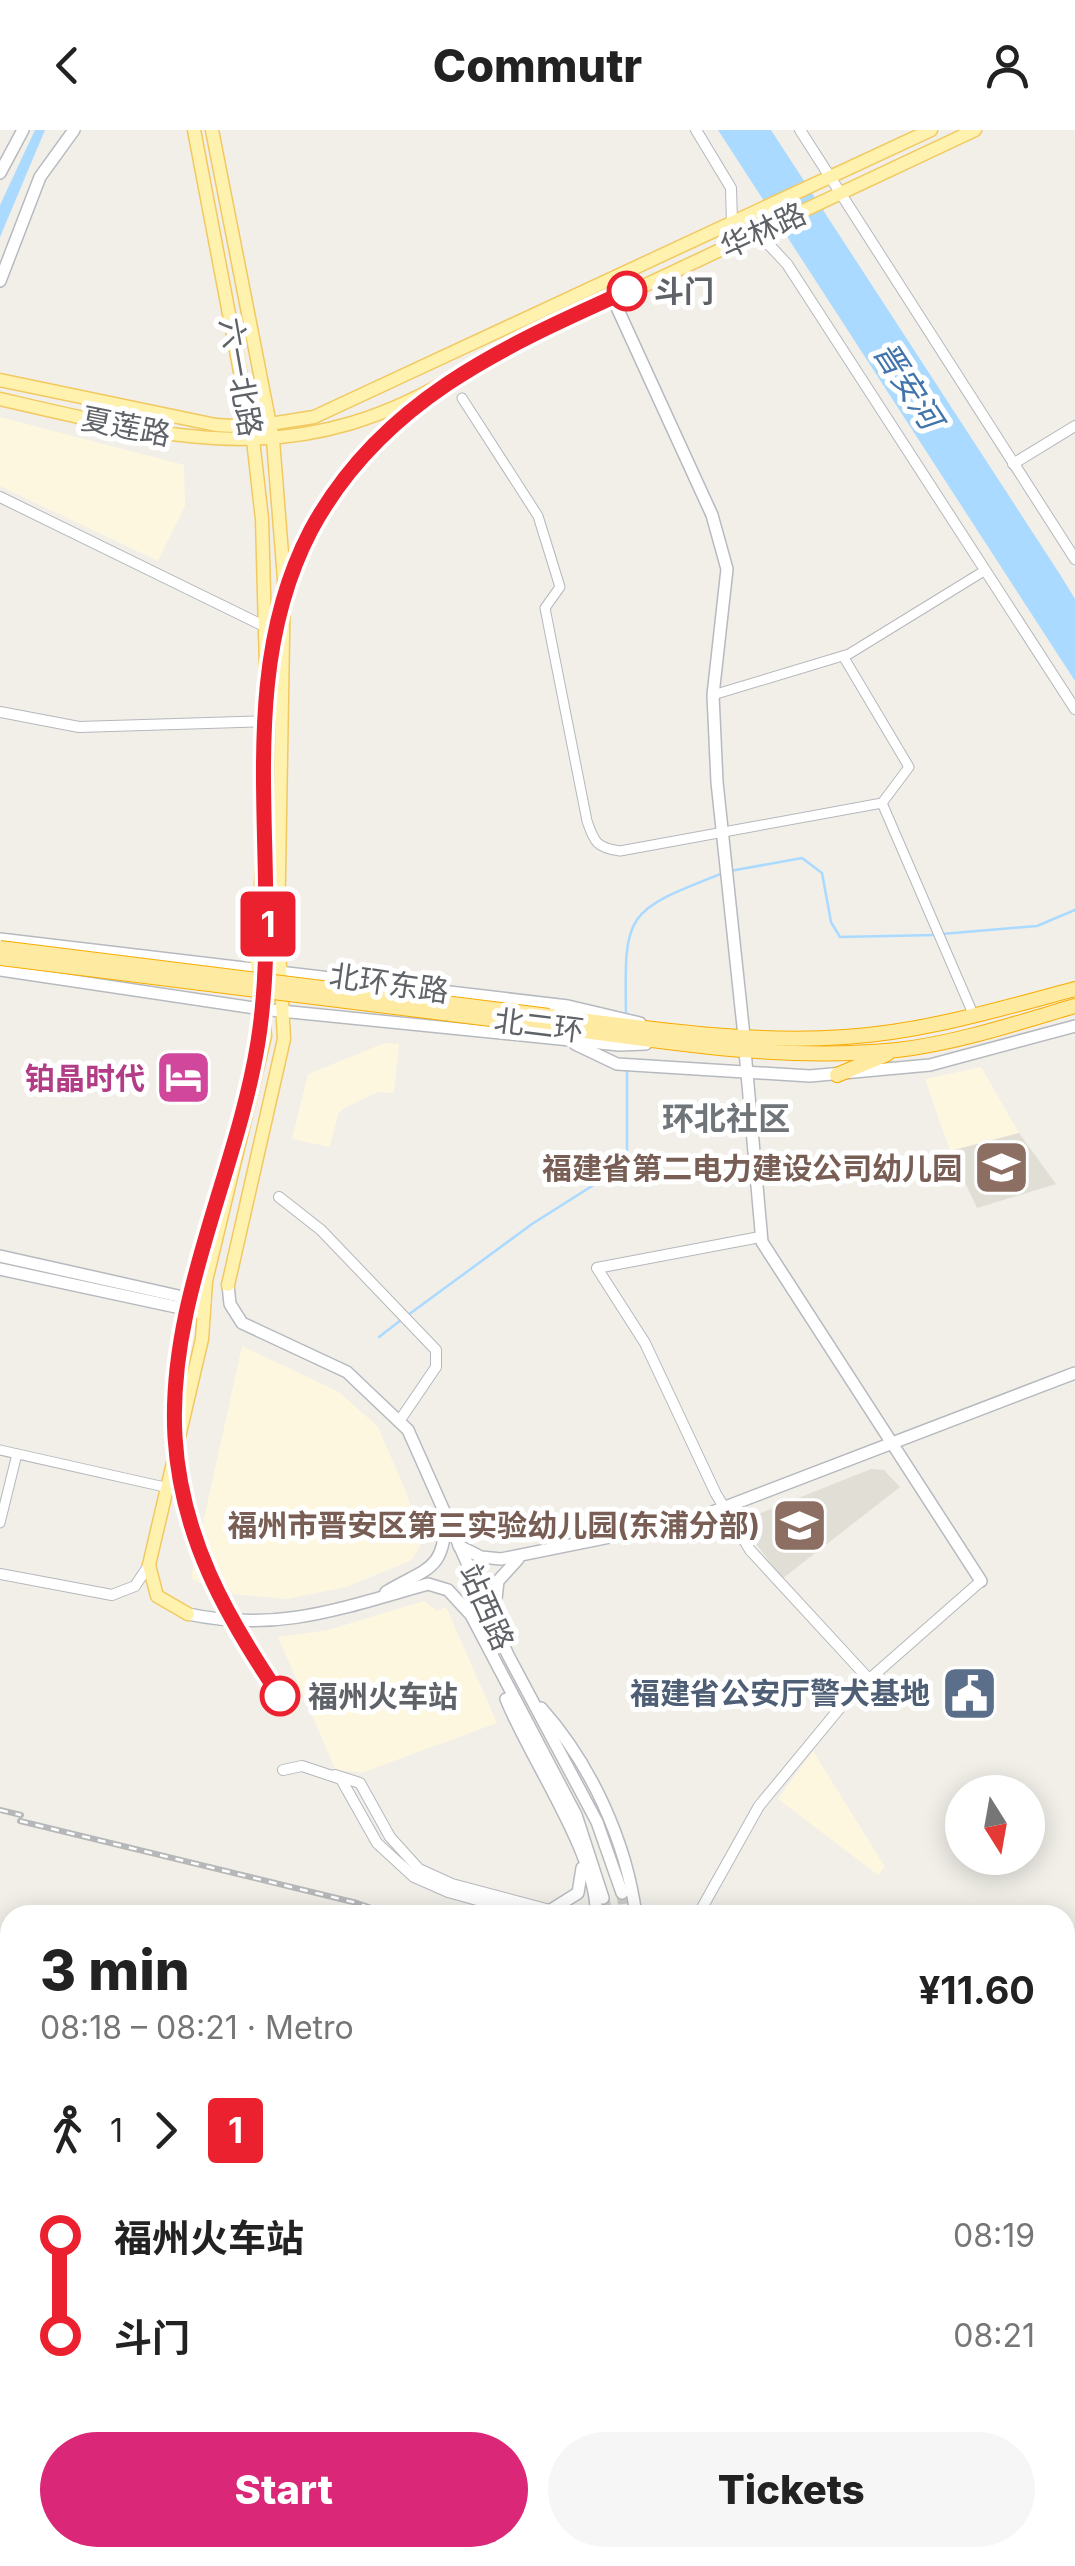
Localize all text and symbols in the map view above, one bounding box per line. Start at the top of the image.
icon: back [40,38,95,93]
text: Commutr [433,38,642,93]
icon: person [980,38,1035,93]
street label: 华林路 [715,195,811,265]
marker: 斗门 [608,272,646,310]
place label: 斗门 [654,273,714,309]
street label: 六一北路 [213,315,269,439]
water label: 晋安河 [865,334,954,441]
street label: 夏莲路 [78,400,174,452]
line badge: 1 [236,892,300,956]
text: 1 [260,903,276,945]
street label: 北环东路 [327,957,451,1009]
street label: 北二环 [492,1002,586,1048]
hotel icon: 铂晶时代 [154,1048,214,1108]
place label: 铂晶时代 [25,1060,145,1096]
district label: 环北社区 [662,1099,790,1138]
school or university icon: 福建省第二电力建设公司幼儿园 [971,1138,1031,1198]
place label: 福建省第二电力建设公司幼儿园 [542,1150,962,1186]
school or university icon: 福州市晋安区第三实验幼儿园(东浦分部) [769,1495,829,1555]
place label: 福州市晋安区第三实验幼儿园(东浦分部) [227,1507,760,1543]
street label: 站西路 [452,1559,522,1655]
public building icon: 福建省公安厅警犬基地 [939,1663,999,1723]
place label: 福建省公安厅警犬基地 [630,1675,930,1711]
marker: 福州火车站 [261,1677,299,1715]
place label: 福州火车站 [308,1678,458,1714]
north arrow [945,1775,1045,1875]
map controls [945,1775,1045,1875]
text: 3 min [40,1937,190,2003]
text: ¥11.60 [919,1967,1035,2013]
text: 08:18 – 08:21 · Metro [40,2008,354,2047]
icon: walk [40,2103,95,2158]
icon: forward [138,2103,193,2158]
text: 1 [228,2109,243,2151]
text: 1 [110,2111,123,2150]
text: 福州火车站 [114,2215,304,2261]
text: 08:19 [953,2216,1035,2255]
text: 斗门 [114,2315,190,2361]
text: 08:21 [953,2316,1035,2355]
button: Start [40,2432,528,2547]
button: Tickets [548,2432,1035,2547]

